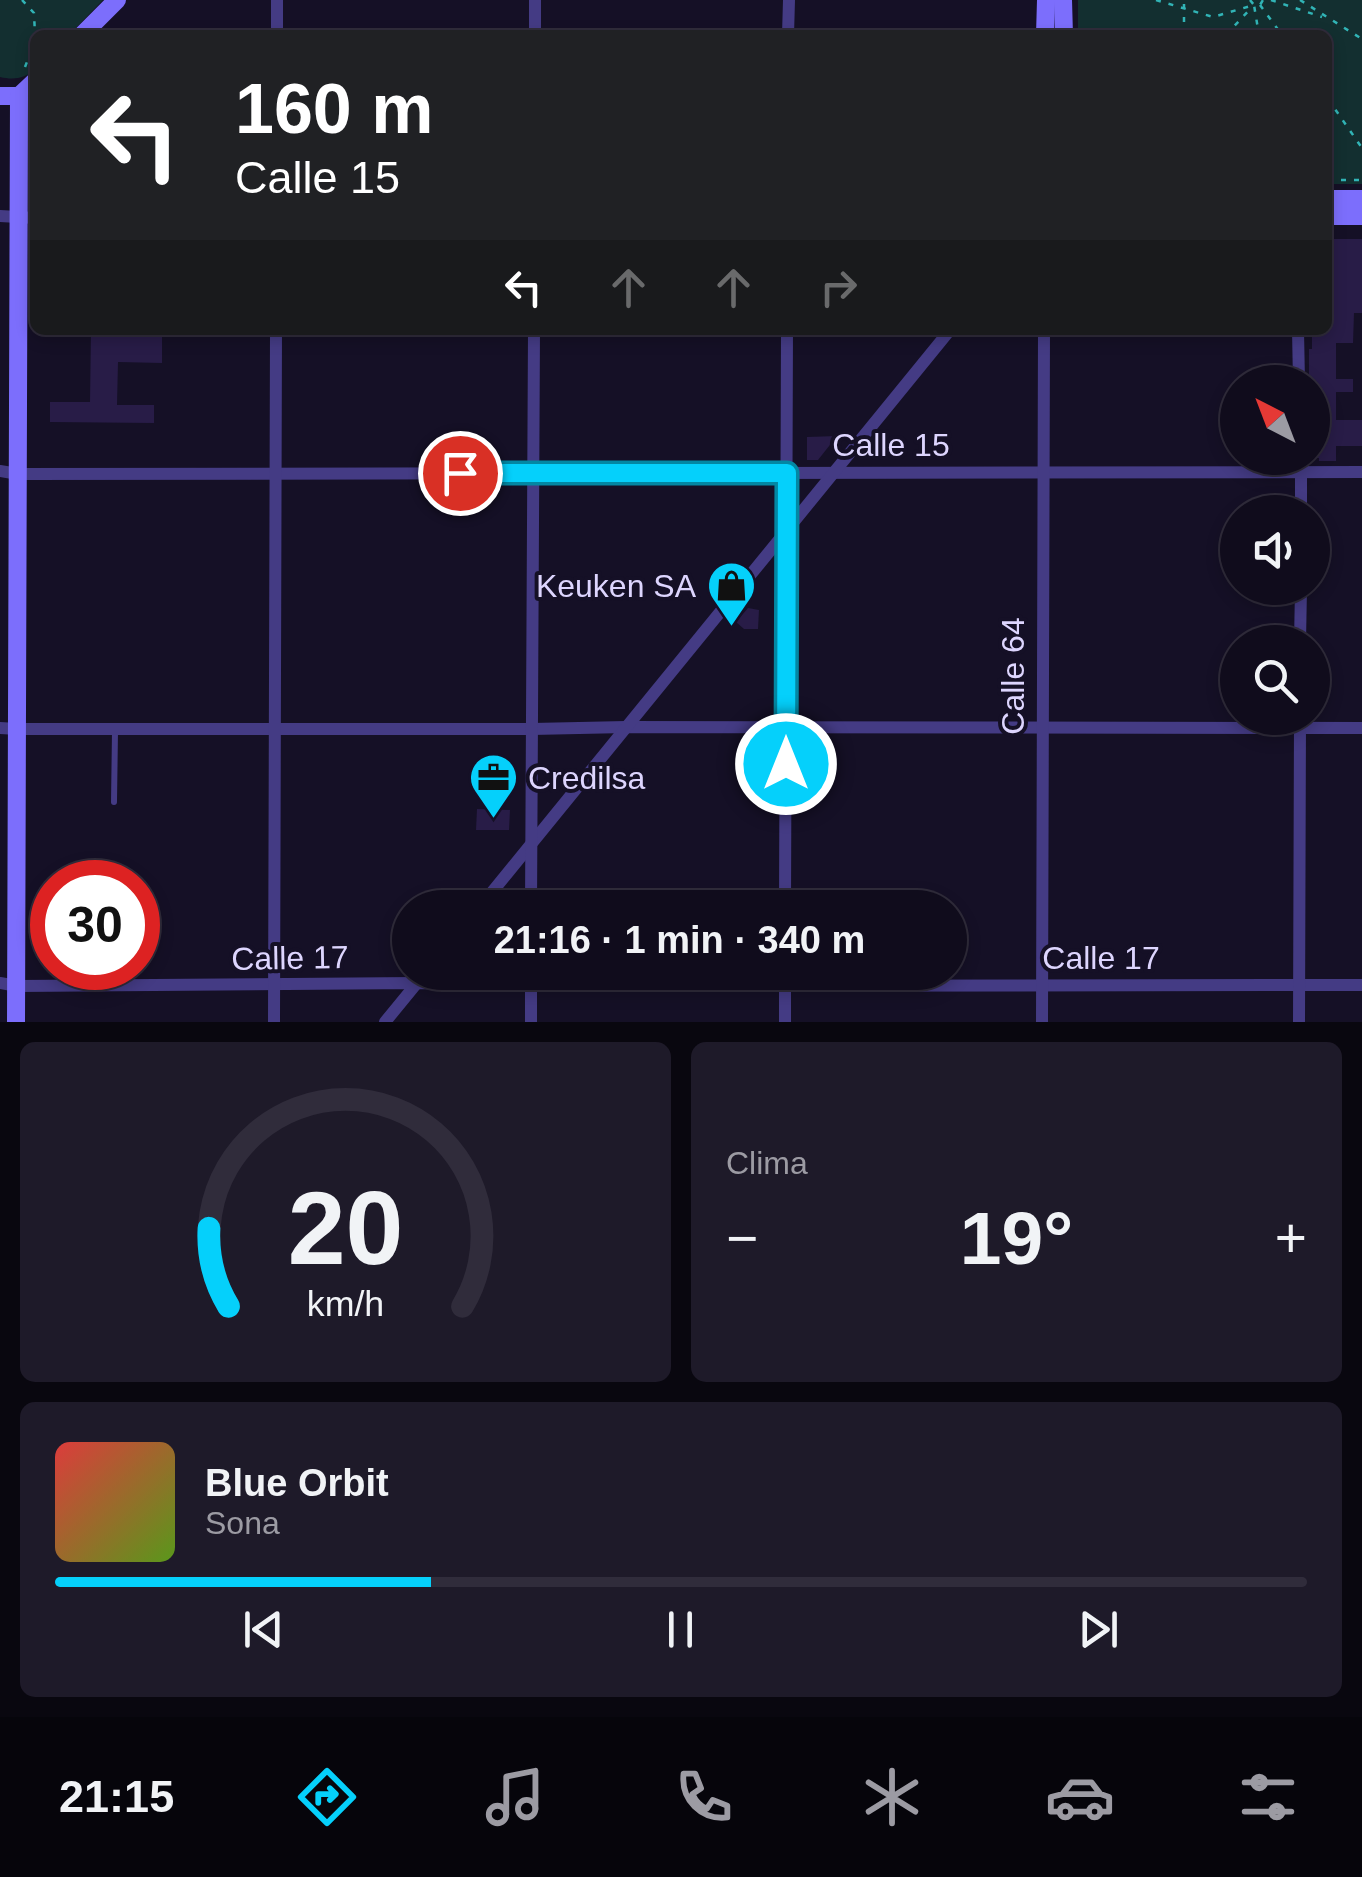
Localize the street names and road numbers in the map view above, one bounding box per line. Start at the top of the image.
street label: Calle 15 [832,427,950,463]
street label: Calle 64 [995,617,1031,735]
street label: Calle 17 [231,939,349,977]
street label: Calle 17 [1042,940,1160,976]

